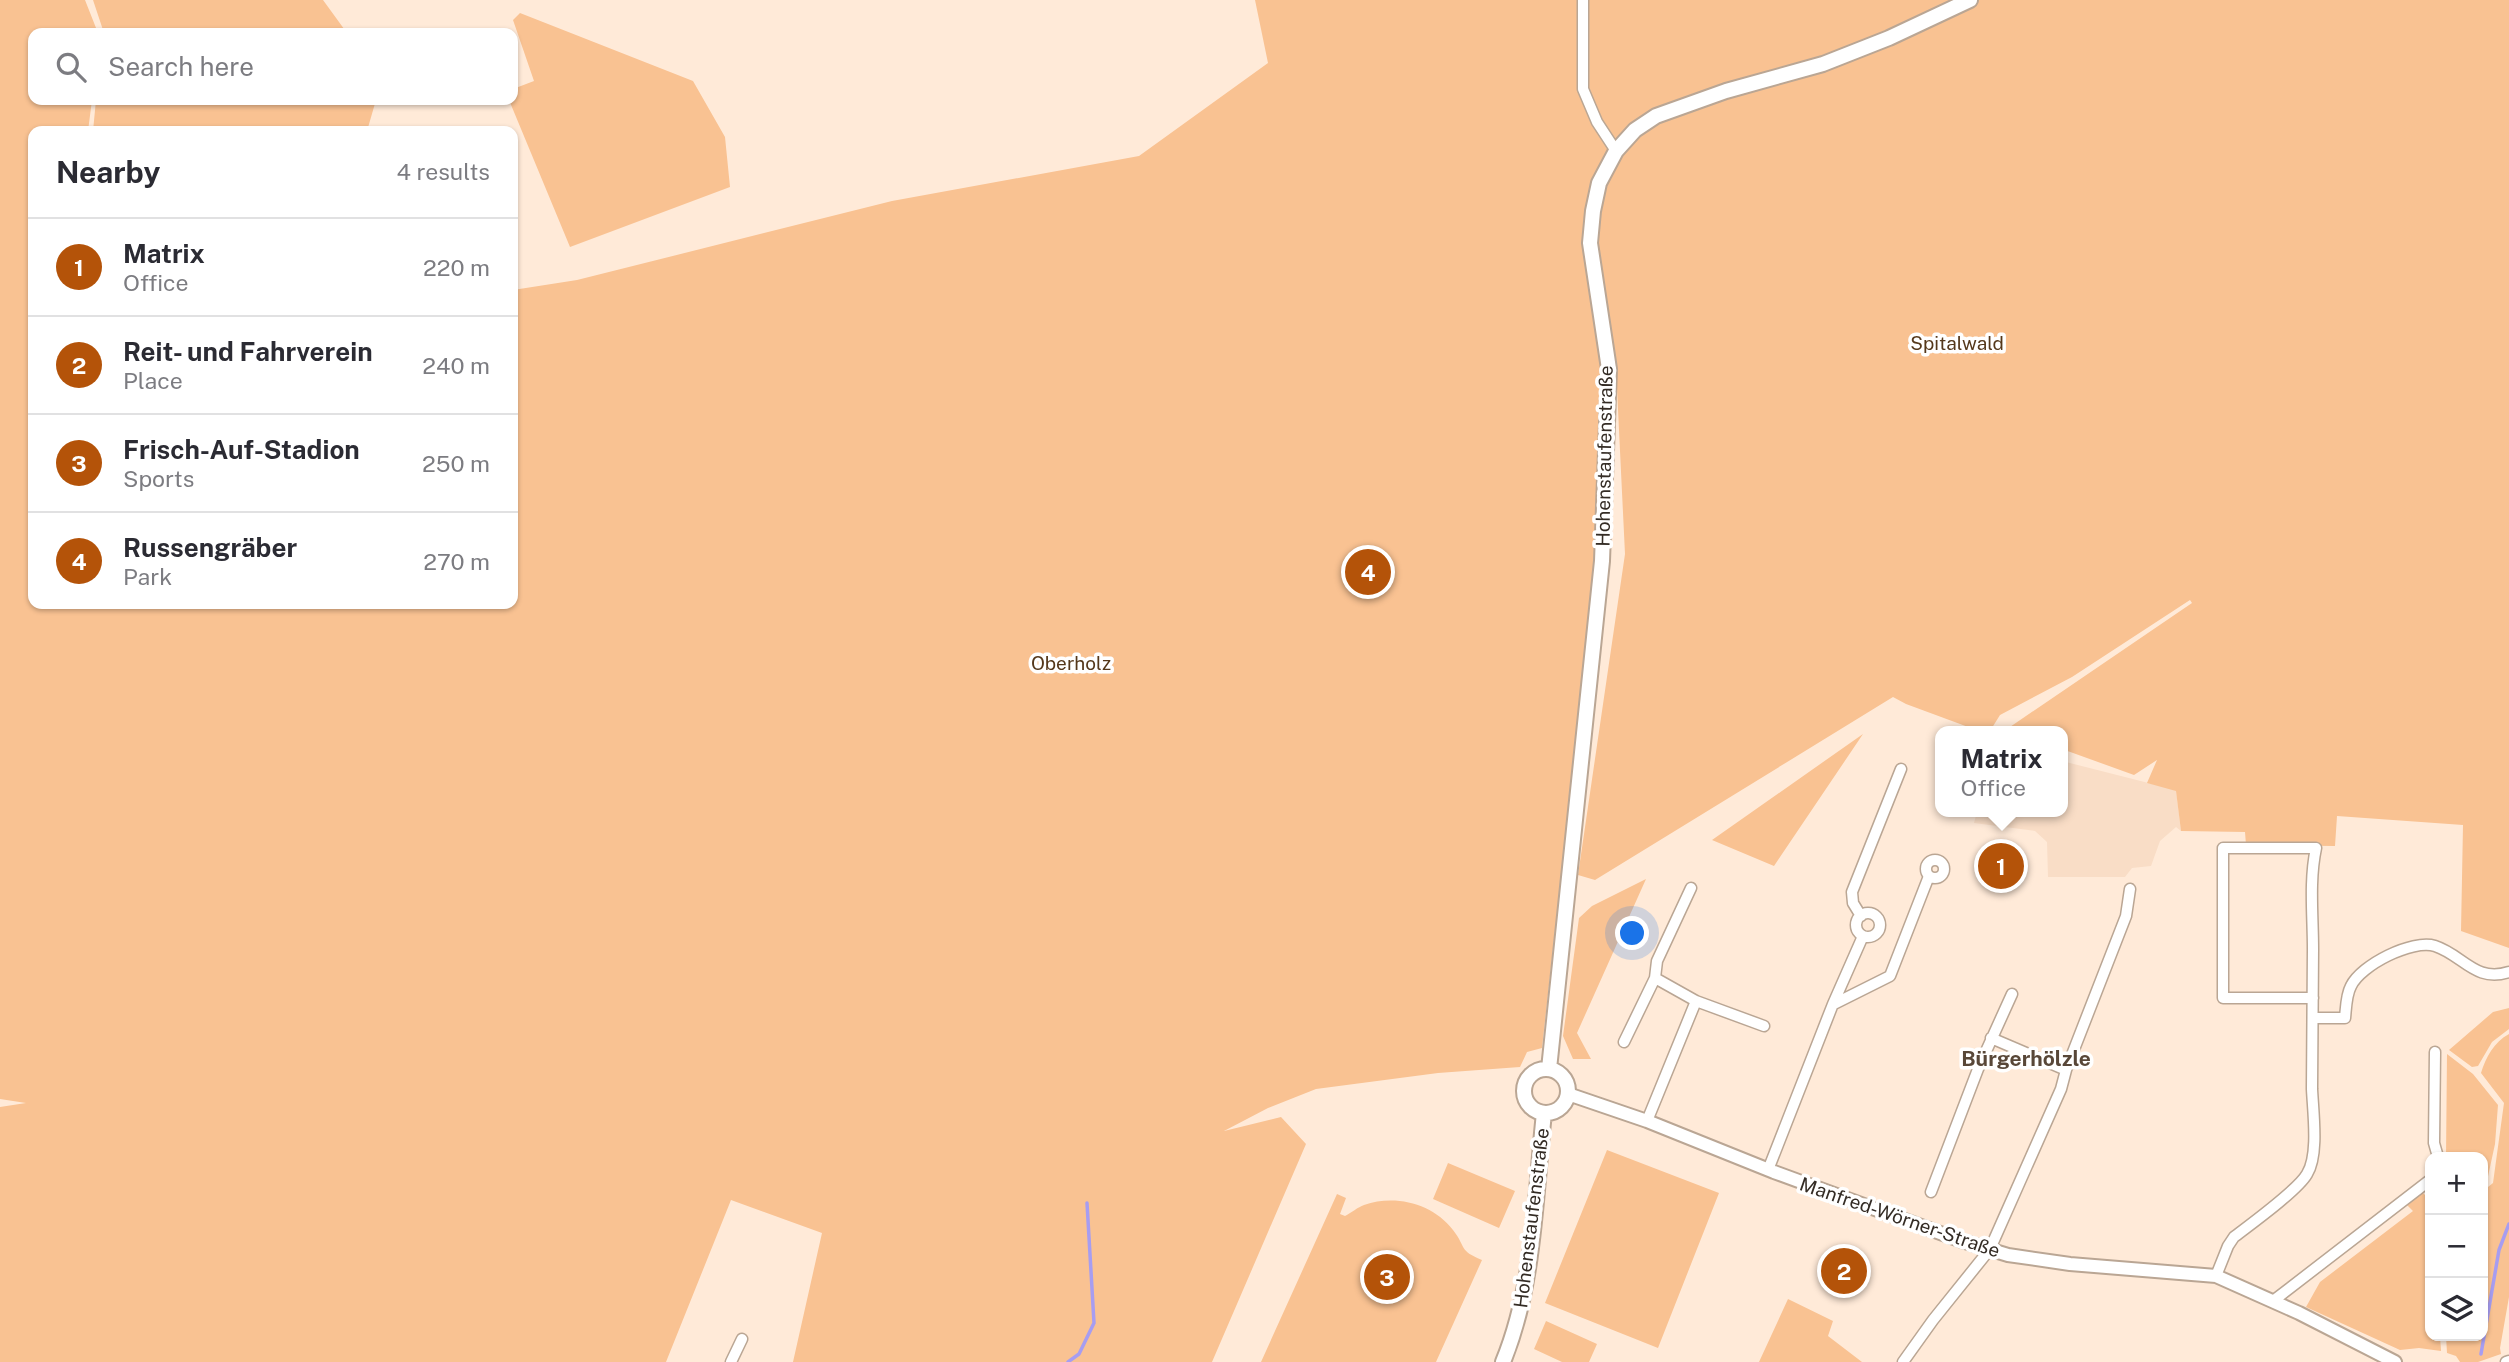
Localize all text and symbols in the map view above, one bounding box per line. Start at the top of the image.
search box [28,28,518,105]
icon: search [52,48,90,86]
text: Search here [108,51,254,82]
text: Nearby [56,154,160,190]
text: 4 results [396,158,490,185]
text: Matrix [123,238,205,269]
text: 1 [74,254,84,281]
text: 220 m [423,254,490,281]
text: Office [123,269,189,296]
park label: Spitalwald [1910,332,2004,354]
text: Reit- und Fahrverein [123,336,373,367]
text: 2 [72,352,86,379]
text: 240 m [422,352,490,379]
street label: Hohenstaufenstraße [1591,365,1617,547]
text: Place [123,367,183,394]
text: Frisch-Auf-Stadion [123,434,360,465]
text: 3 [71,450,87,477]
text: 250 m [422,450,490,477]
text: Sports [123,465,194,492]
text: Russengräber [123,532,297,563]
pin: 4 [1345,546,1391,598]
text: 4 [71,548,87,575]
text: 270 m [423,548,490,575]
text: Park [123,563,172,590]
park label: Oberholz [1031,652,1111,674]
popup [1935,726,2068,817]
text: Matrix [1961,743,2042,774]
text: Office [1961,774,2026,801]
pin: 1 [1978,840,2024,892]
your location [1615,916,1649,950]
district label: Bürgerhölzle [1961,1046,2091,1071]
street label: Hohenstaufenstraße [1509,1127,1553,1309]
map controls [2425,1152,2488,1341]
button: + [2425,1152,2488,1215]
street label: Manfred-Wörner-Straße [1797,1172,2003,1262]
button: − [2425,1215,2488,1278]
pin: 2 [1821,1245,1867,1297]
pin: 3 [1364,1251,1410,1303]
button: layers [2425,1278,2488,1341]

